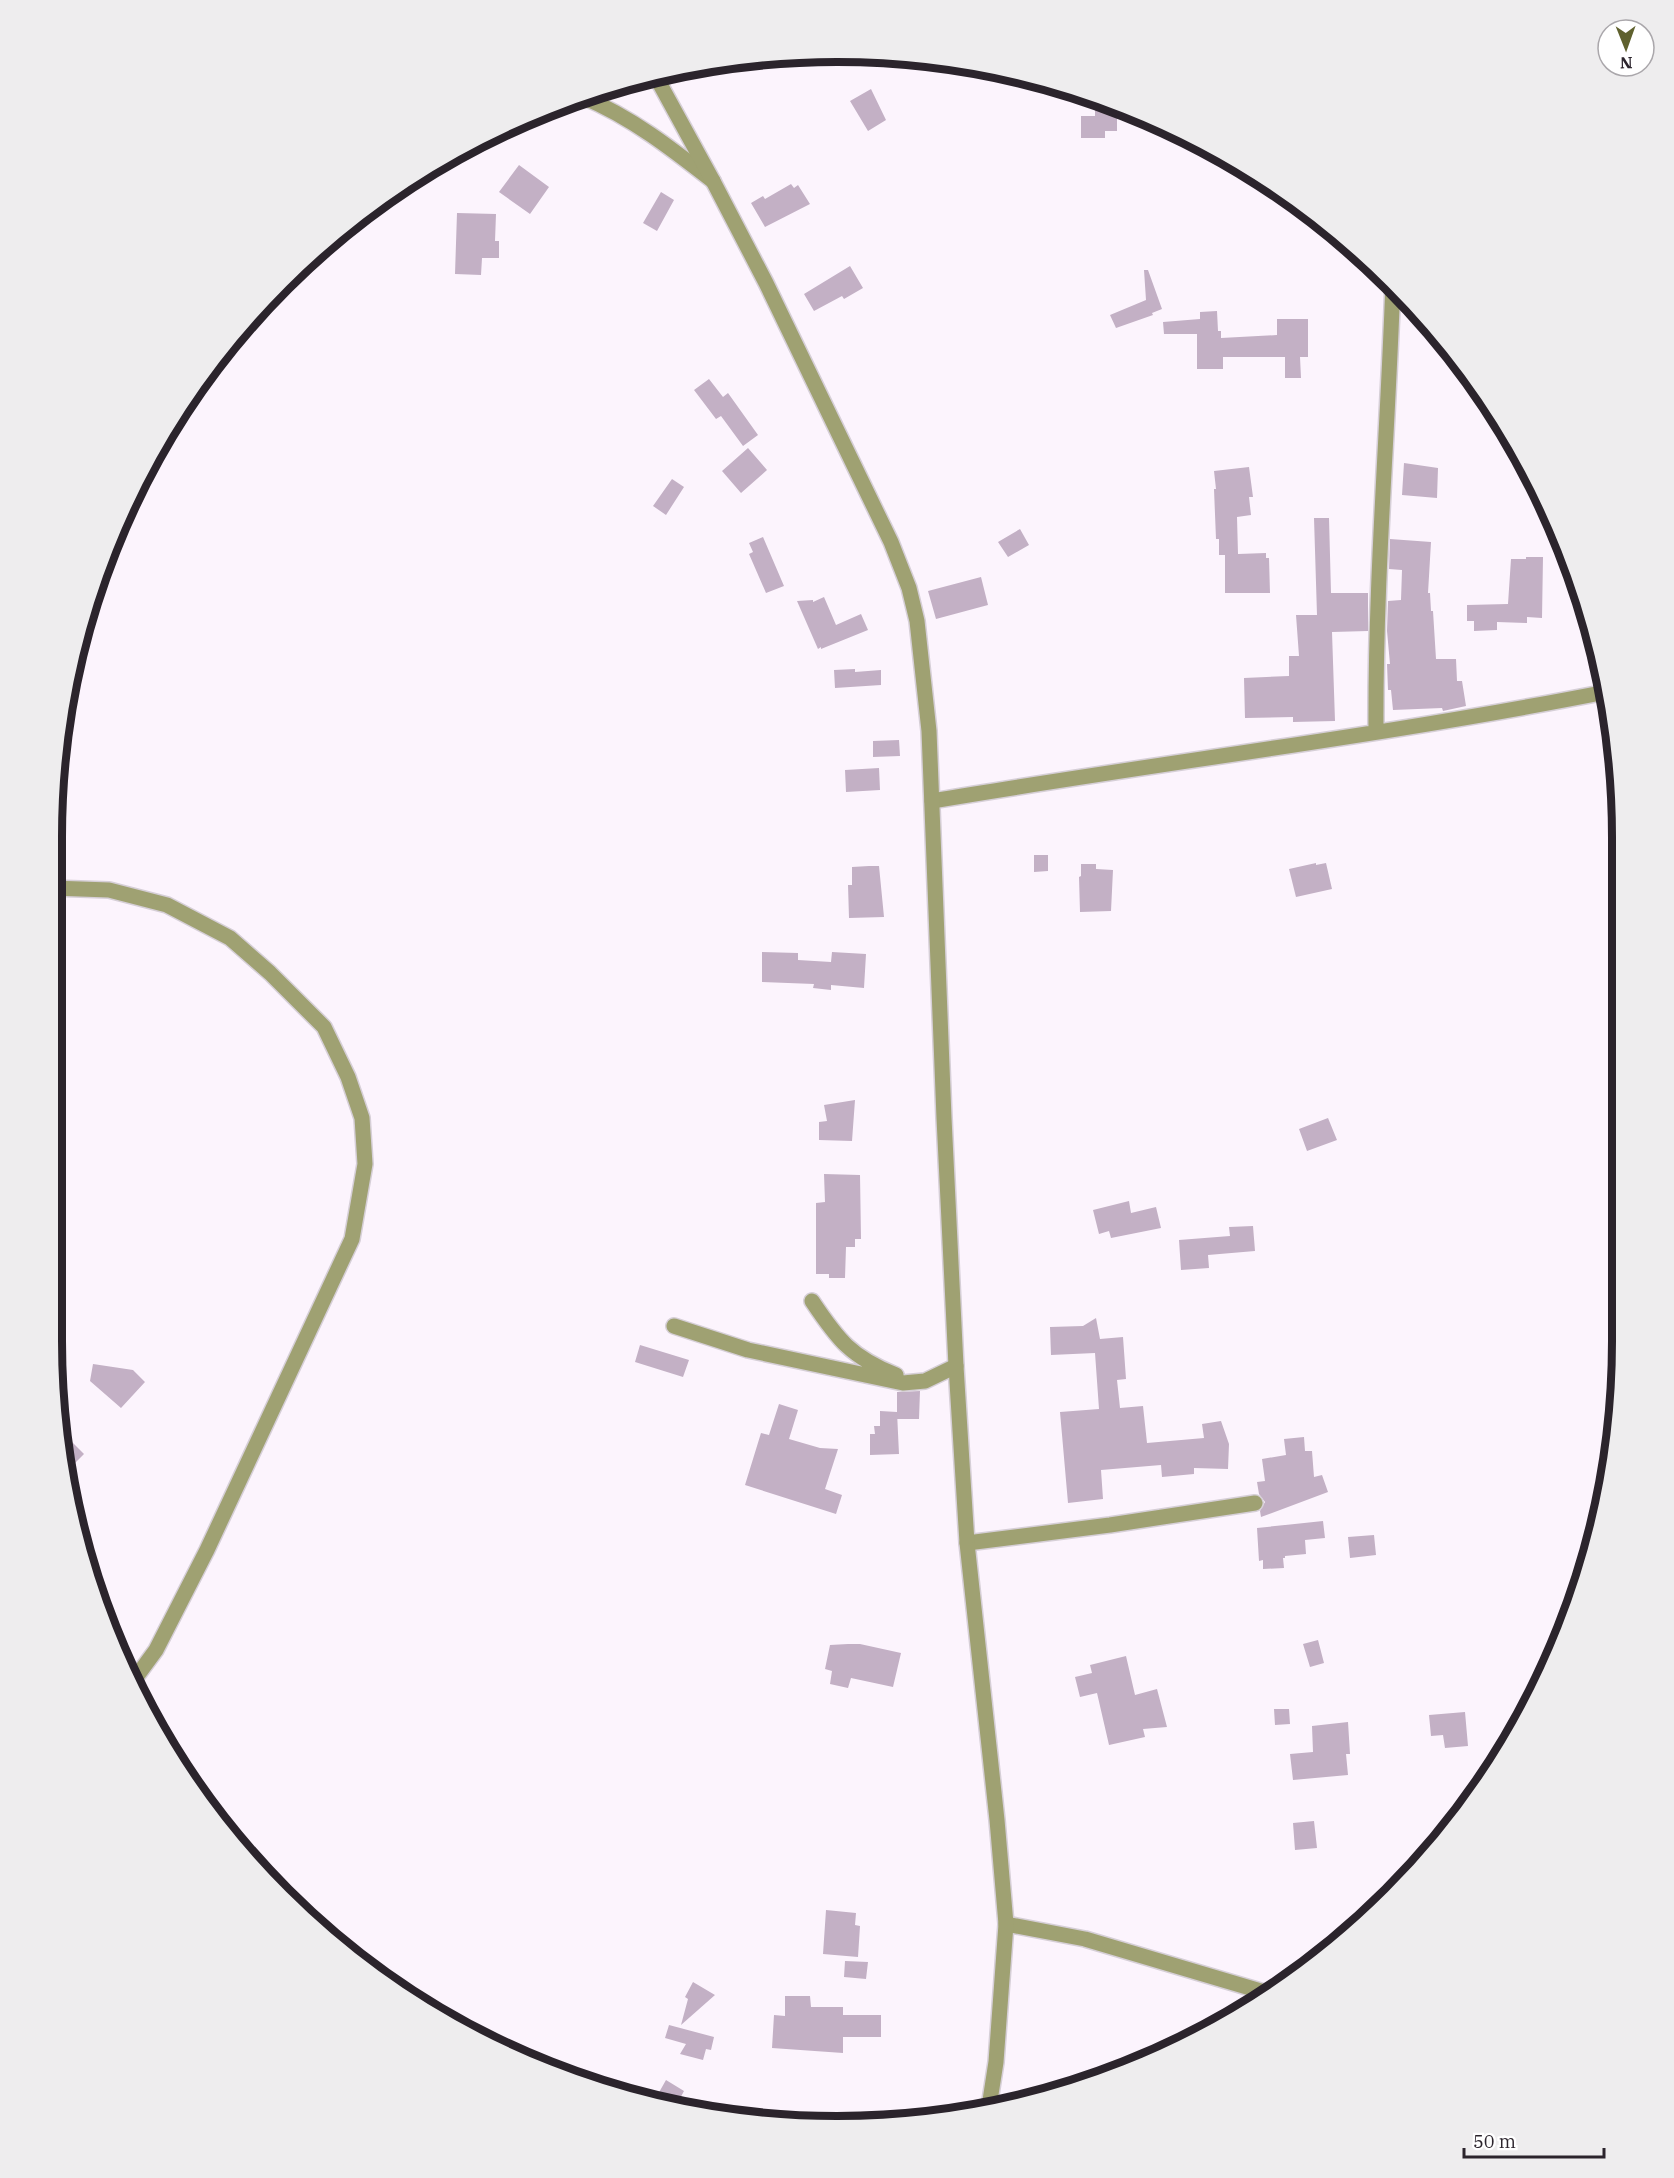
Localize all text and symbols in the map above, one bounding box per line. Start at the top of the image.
north arrow [1596,18,1656,78]
text: N [1620,53,1633,73]
scale bar [1464,2121,1604,2159]
text: 50 m [1473,2130,1516,2153]

